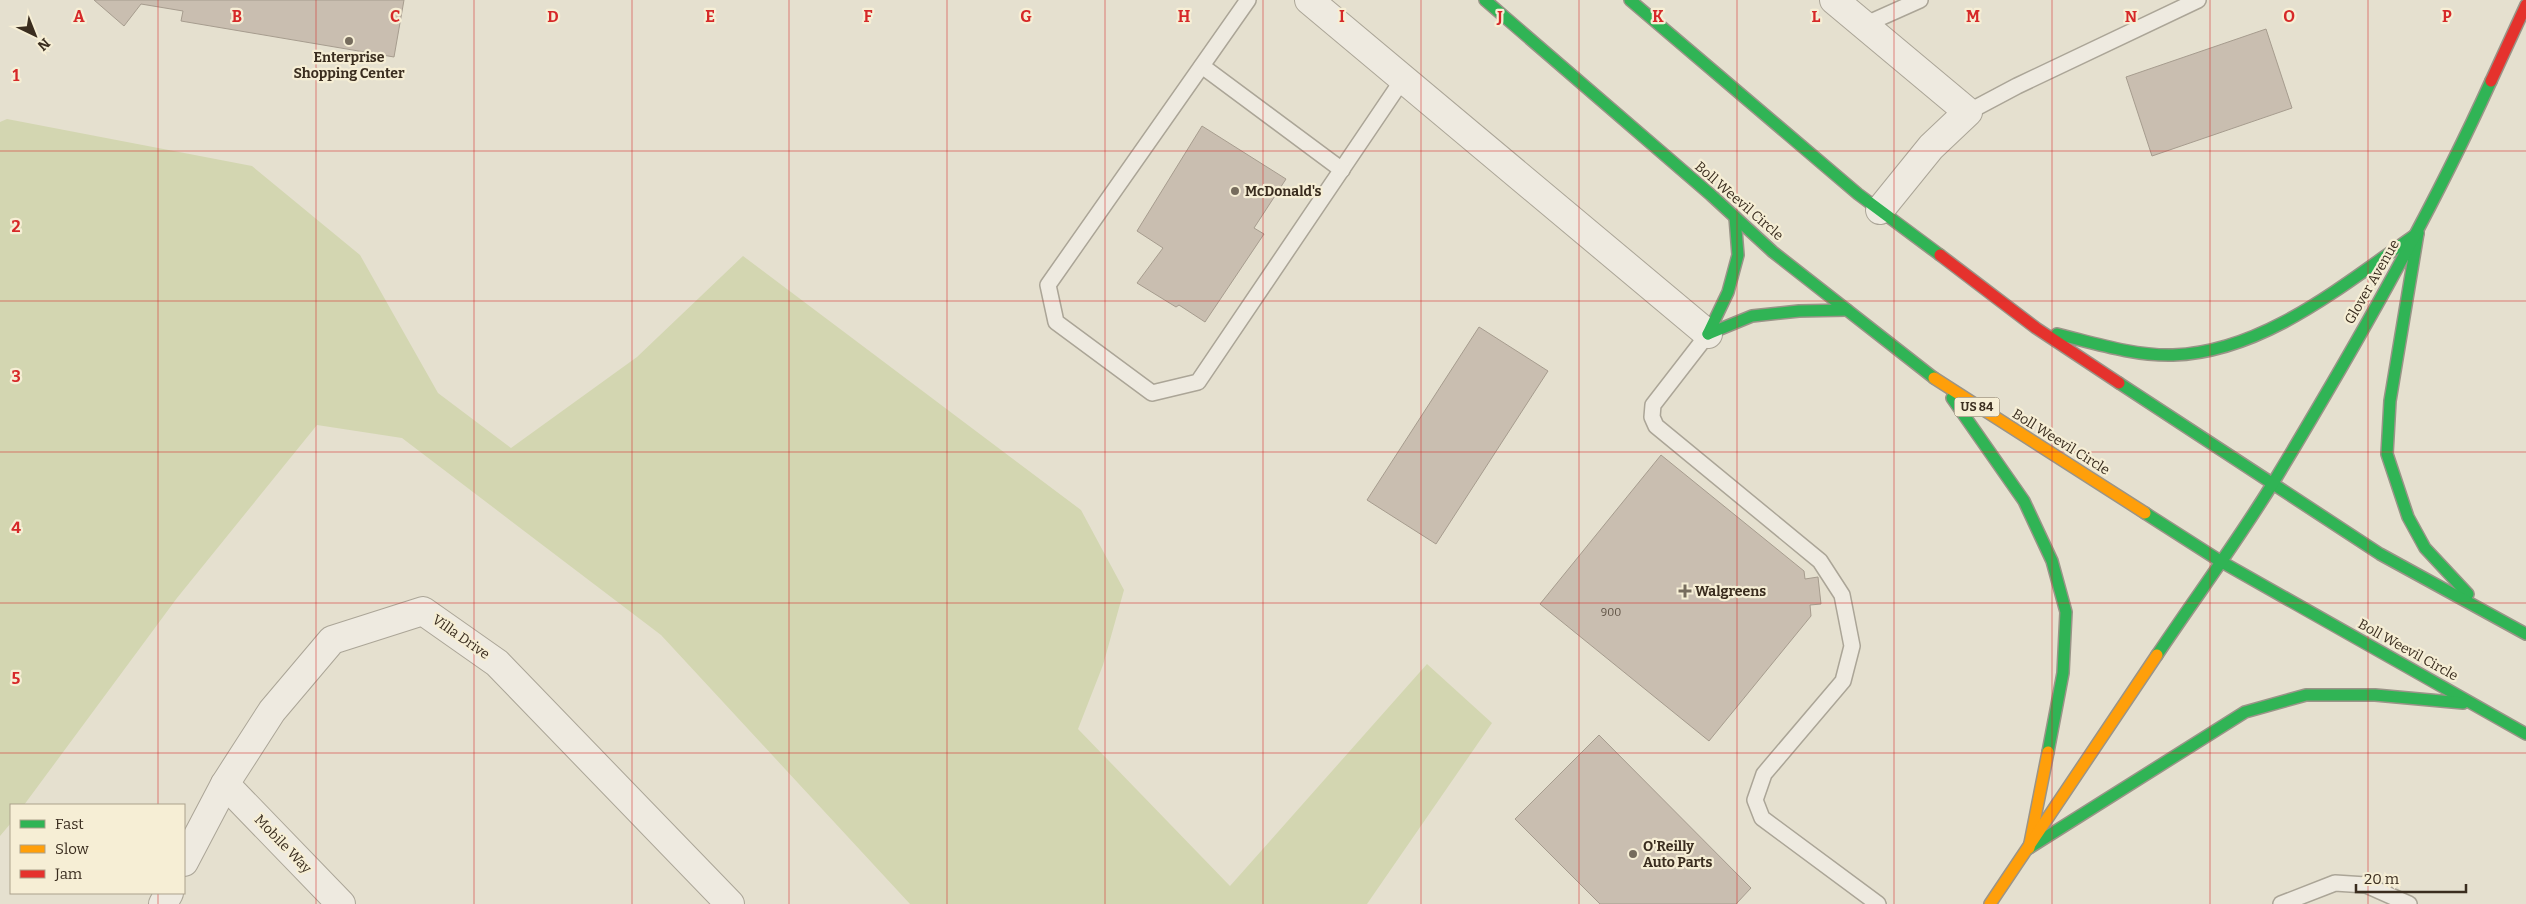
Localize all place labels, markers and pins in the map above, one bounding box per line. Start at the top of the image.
marker: Enterprise Shopping Center [343,35,355,47]
place label: Enterprise Shopping Center [293,49,405,82]
place label: McDonald's [1245,183,1321,200]
marker: McDonald's [1229,185,1241,197]
place label: Walgreens [1695,583,1766,600]
marker: Walgreens [1679,585,1691,597]
place label: O'Reilly Auto Parts [1643,838,1712,871]
marker: O'Reilly Auto Parts [1627,848,1639,860]

